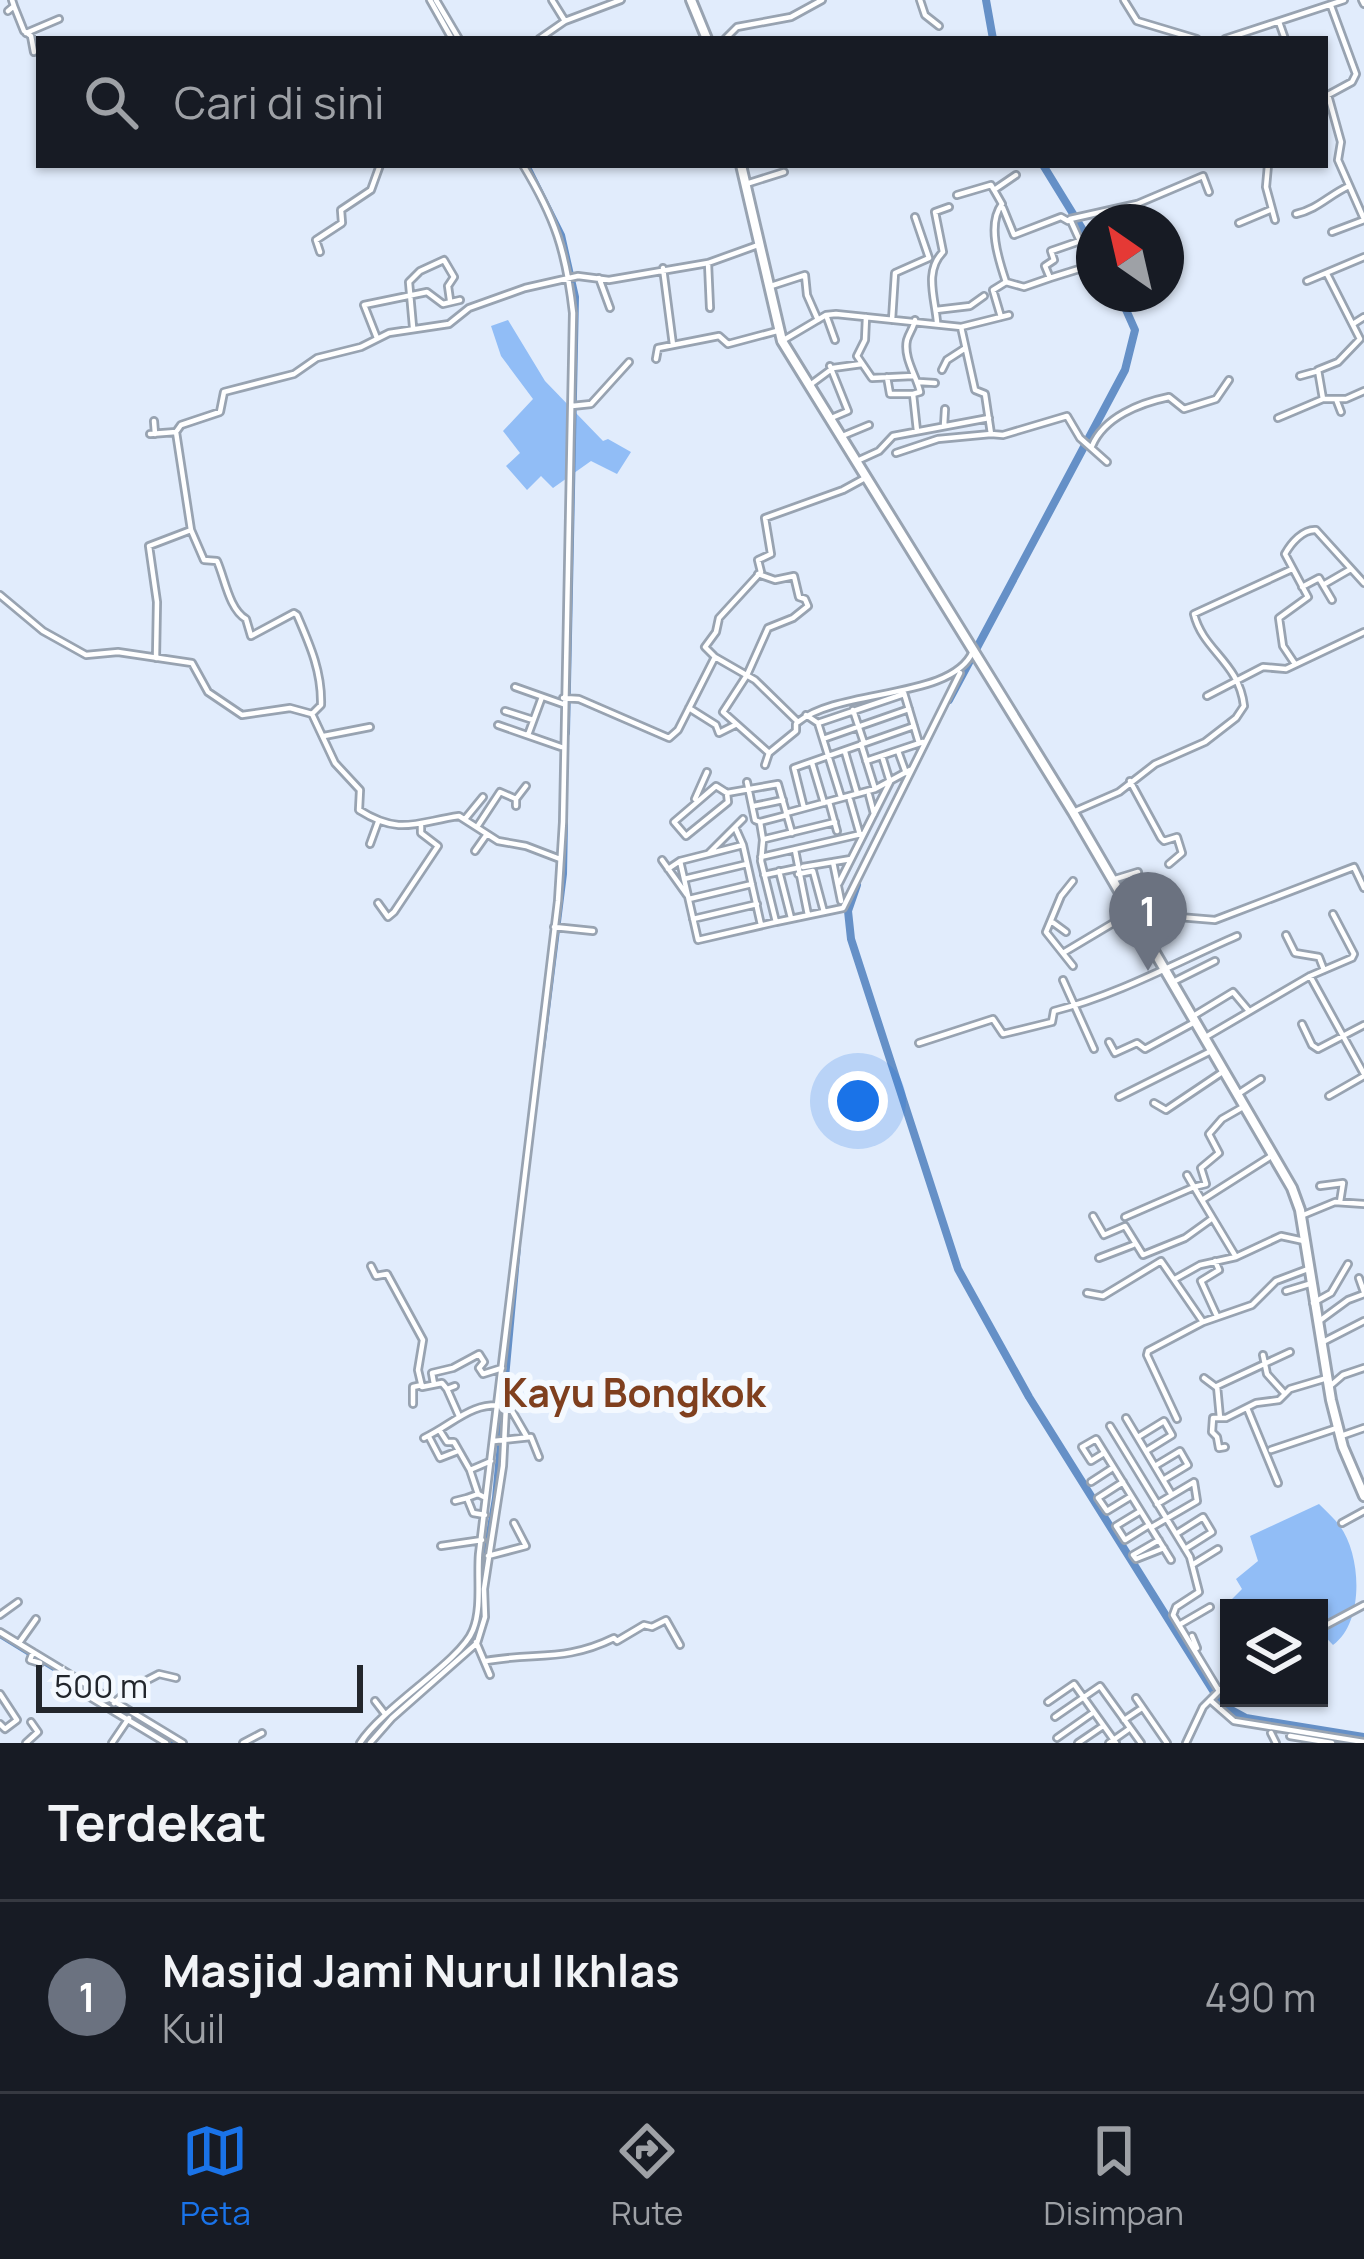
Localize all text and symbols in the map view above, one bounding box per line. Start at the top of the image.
search box [36,36,1328,168]
icon: search [78,69,144,135]
text: Cari di sini [174,71,384,133]
north arrow [1076,204,1184,312]
pin: 1 [1109,872,1187,971]
your location [828,1071,888,1131]
district label: Kayu Bongkok [502,1365,767,1419]
map controls [1220,1599,1328,1707]
button: layers [1220,1599,1328,1707]
scale bar [36,1659,363,1712]
text: 500 m [54,1663,148,1708]
text: Terdekat [48,1787,266,1856]
text: Masjid Jami Nurul Ikhlas [162,1939,680,2001]
text: 1 [78,1970,96,2024]
text: 490 m [1205,1970,1316,2024]
text: Kuil [162,2001,225,2055]
tab: Peta [180,2118,251,2235]
tab: Rute [611,2118,683,2235]
tab: Disimpan [1044,2118,1184,2235]

